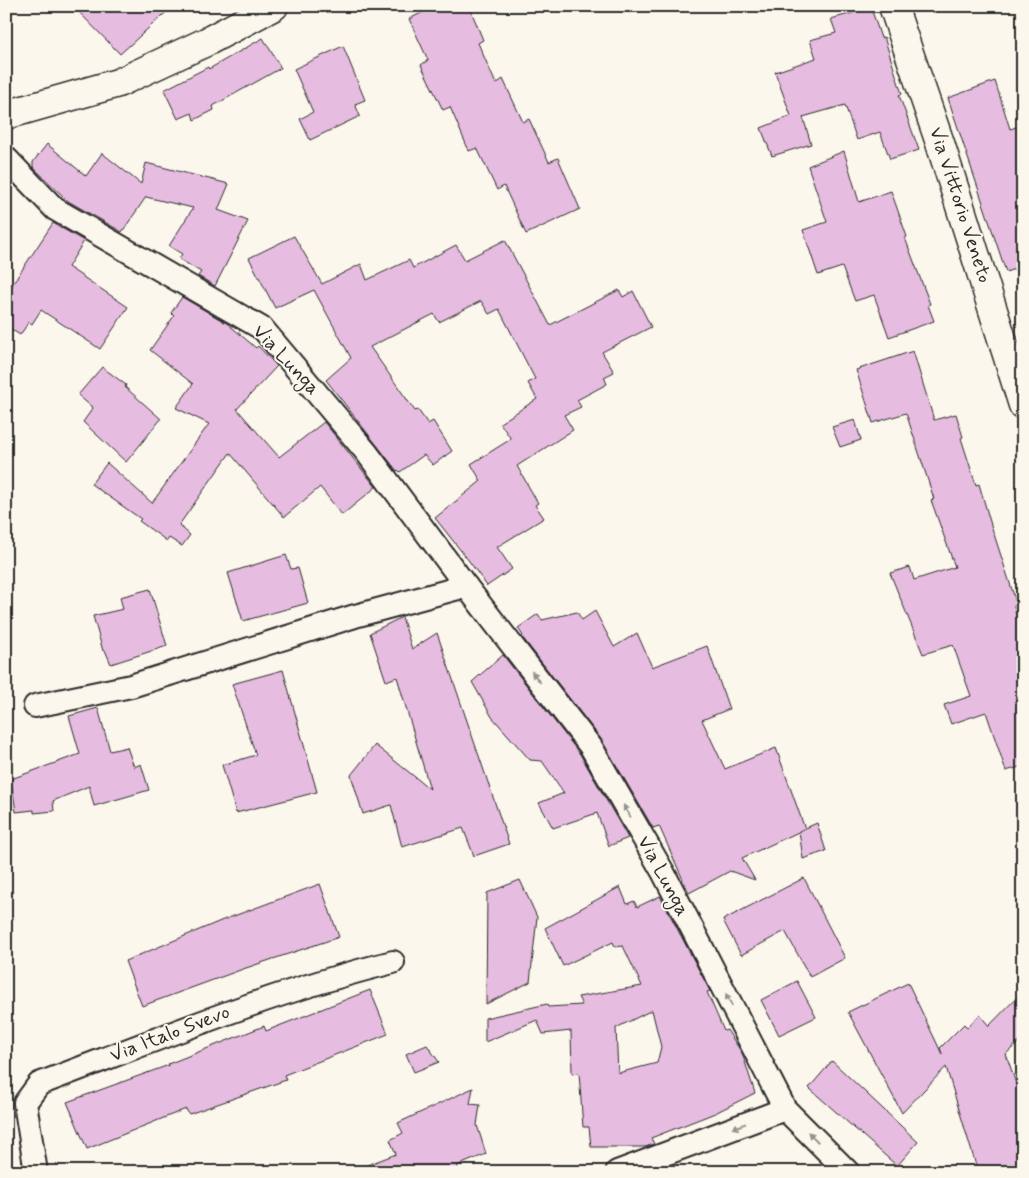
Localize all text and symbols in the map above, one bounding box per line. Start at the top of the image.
street label: Via Vittorio Veneto [922,124,998,286]
street label: Via Lunga [246,319,326,402]
one-way arrow [531,670,542,683]
one-way arrow [623,804,632,817]
street label: Via Lunga [630,831,695,921]
one-way arrow [725,993,733,1007]
street label: Via Italo Svevo [106,999,234,1069]
one-way arrow [731,1122,746,1130]
one-way arrow [807,1132,819,1144]

